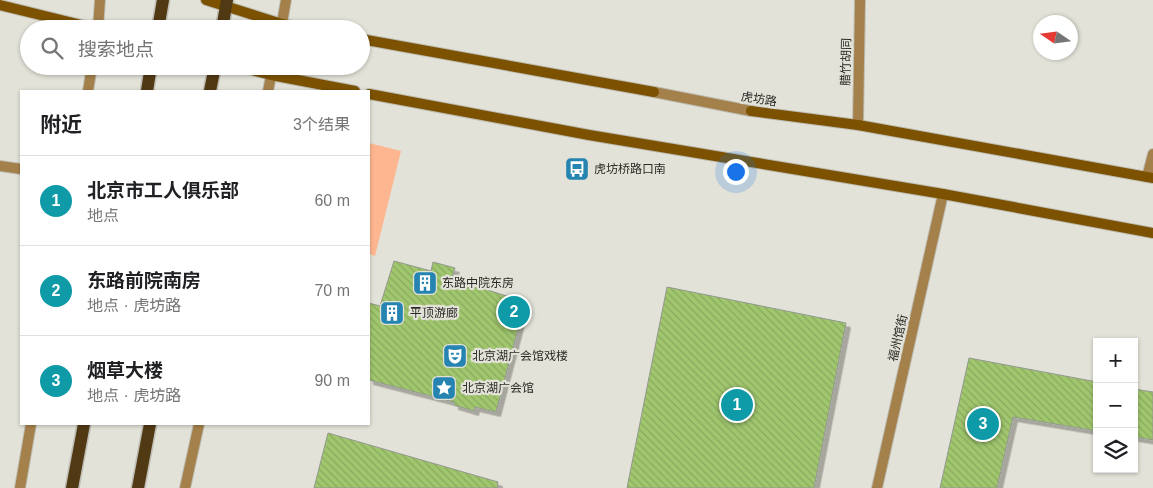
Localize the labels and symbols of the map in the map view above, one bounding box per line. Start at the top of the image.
north arrow [1033,15,1078,60]
street label: 腊竹胡同 [839,38,853,86]
street label: 虎坊路 [740,89,778,109]
bus stop icon: 虎坊桥路口南 [564,156,590,182]
your location [723,159,749,185]
place label: 虎坊桥路口南 [594,162,666,176]
building icon: 东路中院东房 [412,270,438,296]
place label: 东路中院东房 [442,276,514,290]
pin: 2 [498,293,530,331]
building icon: 平顶游廊 [379,300,405,326]
place label: 平顶游廊 [410,306,458,320]
street label: 福州馆街 [886,313,910,363]
theatre icon: 北京湖广会馆戏楼 [442,343,468,369]
place label: 北京湖广会馆戏楼 [472,349,568,363]
place icon: 北京湖广会馆 [431,375,457,401]
place label: 北京湖广会馆 [462,381,534,395]
pin: 1 [721,386,753,424]
pin: 3 [967,405,999,443]

